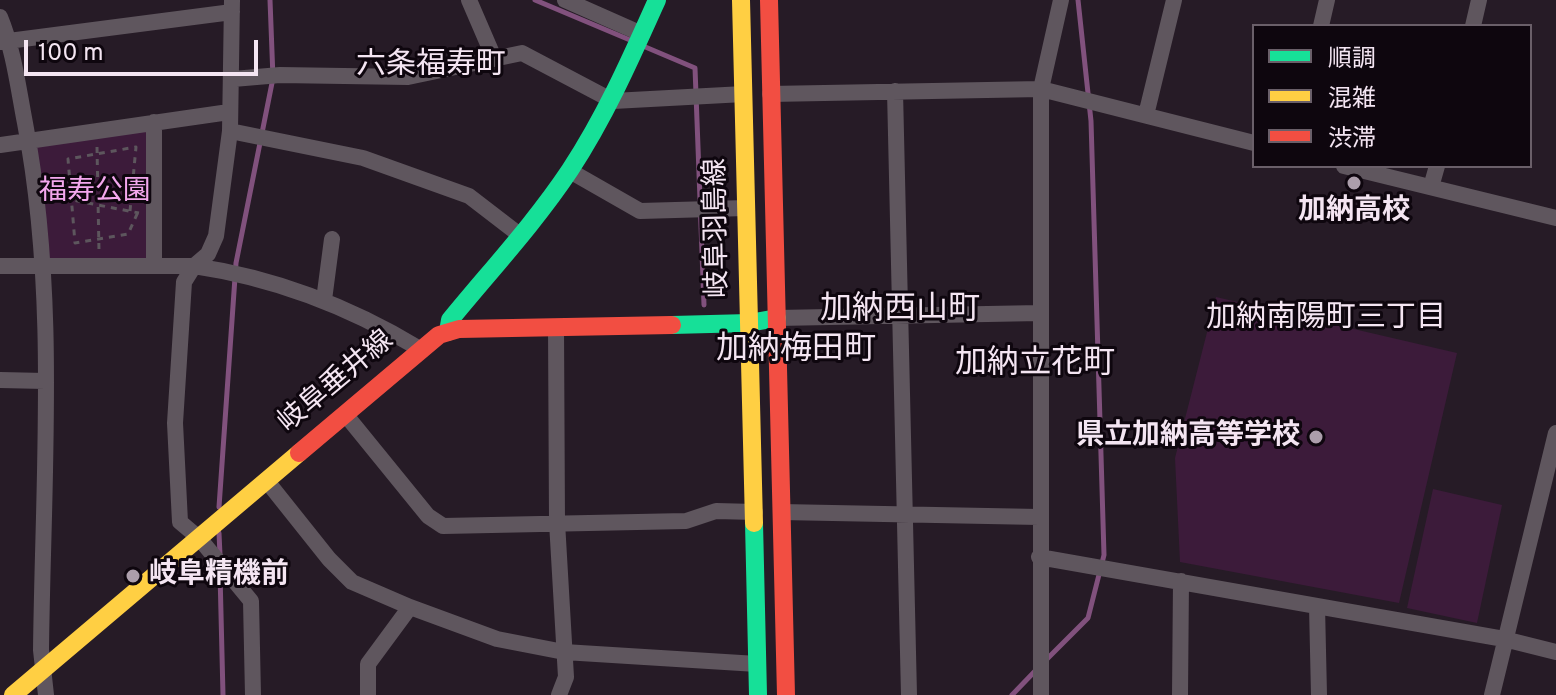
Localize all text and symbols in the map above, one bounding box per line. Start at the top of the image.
scale bar [28,24,262,74]
legend [1252,24,1532,168]
text: 100 m [38,39,104,69]
text: 順調 [1328,45,1376,75]
district label: 六条福寿町 [356,49,506,85]
text: 混雑 [1328,85,1376,115]
text: 渋滞 [1328,125,1376,155]
street label: 岐阜羽島線 [701,158,737,298]
marker: 加納高校 [1345,174,1363,192]
park label: 福寿公園 [39,176,151,210]
place label: 加納高校 [1298,195,1410,229]
district label: 加納西山町 [820,293,980,331]
district label: 加納南陽町三丁目 [1206,302,1446,338]
street label: 岐阜垂井線 [273,325,401,441]
district label: 加納梅田町 [716,333,876,371]
district label: 加納立花町 [955,347,1115,385]
place label: 県立加納高等学校 [1076,420,1300,454]
marker: 県立加納高等学校 [1307,428,1325,446]
place label: 岐阜精機前 [149,559,289,593]
marker: 岐阜精機前 [124,567,142,585]

